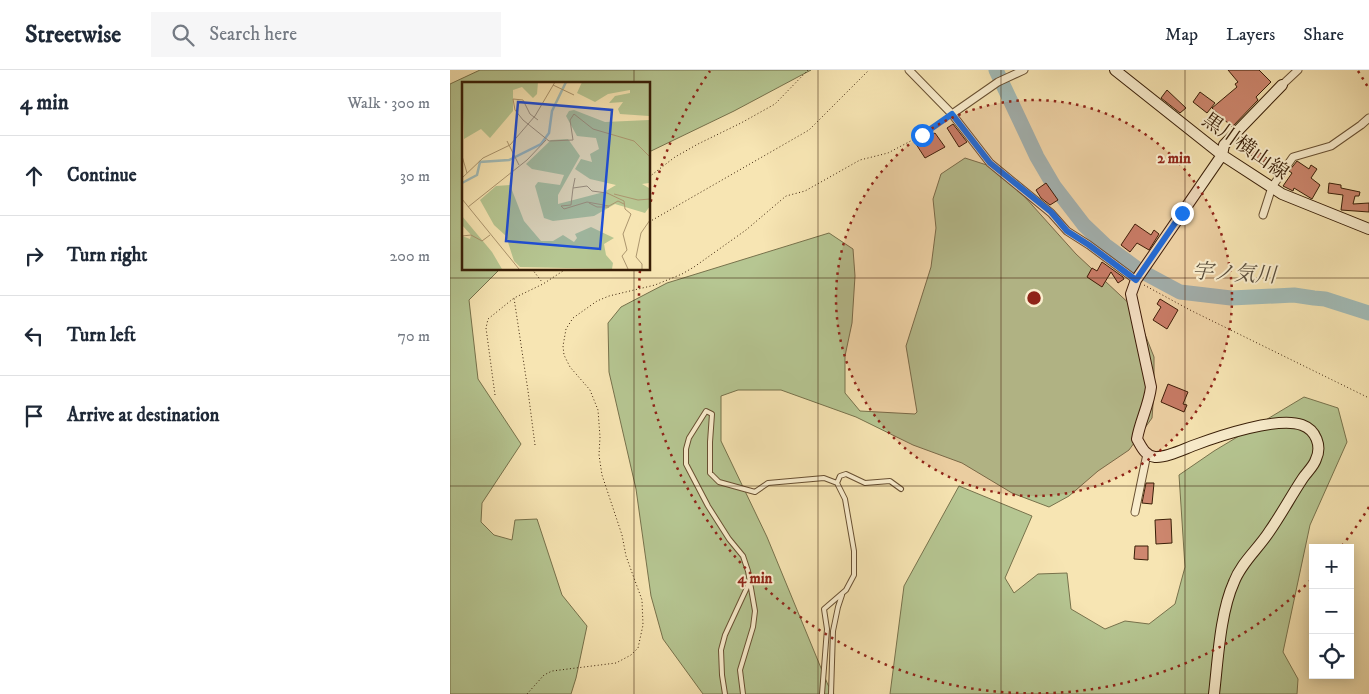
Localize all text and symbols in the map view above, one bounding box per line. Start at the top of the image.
search box [151,12,501,57]
text: Streetwise [25,20,121,50]
icon: search [169,21,197,49]
text: Search here [209,23,297,46]
text: Map [1165,24,1198,46]
text: Layers [1226,24,1275,46]
text: Share [1303,24,1344,46]
inset map [462,82,650,270]
text: 4 min [20,90,69,116]
text: Walk · 300 m [347,93,430,113]
street label: 黒川横山線 [1197,108,1293,186]
route start [911,124,934,147]
text: 2 min [1157,149,1191,168]
icon: ahead [20,162,48,190]
text: Continue [67,164,137,187]
text: 30 m [400,166,430,186]
route end [1171,202,1194,225]
icon: right [20,242,48,270]
text: Turn right [67,244,147,267]
text: 200 m [389,246,430,266]
water label: 宇ノ気川 [1191,259,1279,289]
centre of rings [1025,289,1043,307]
icon: left [20,322,48,350]
text: Turn left [67,324,136,347]
text: 70 m [398,326,430,346]
icon: arrive [20,402,48,430]
text: Arrive at destination [67,404,219,427]
map controls [1309,544,1354,679]
button: + [1309,544,1354,589]
text: 4 min [737,569,773,588]
button: − [1309,589,1354,634]
button: locate [1309,634,1354,679]

